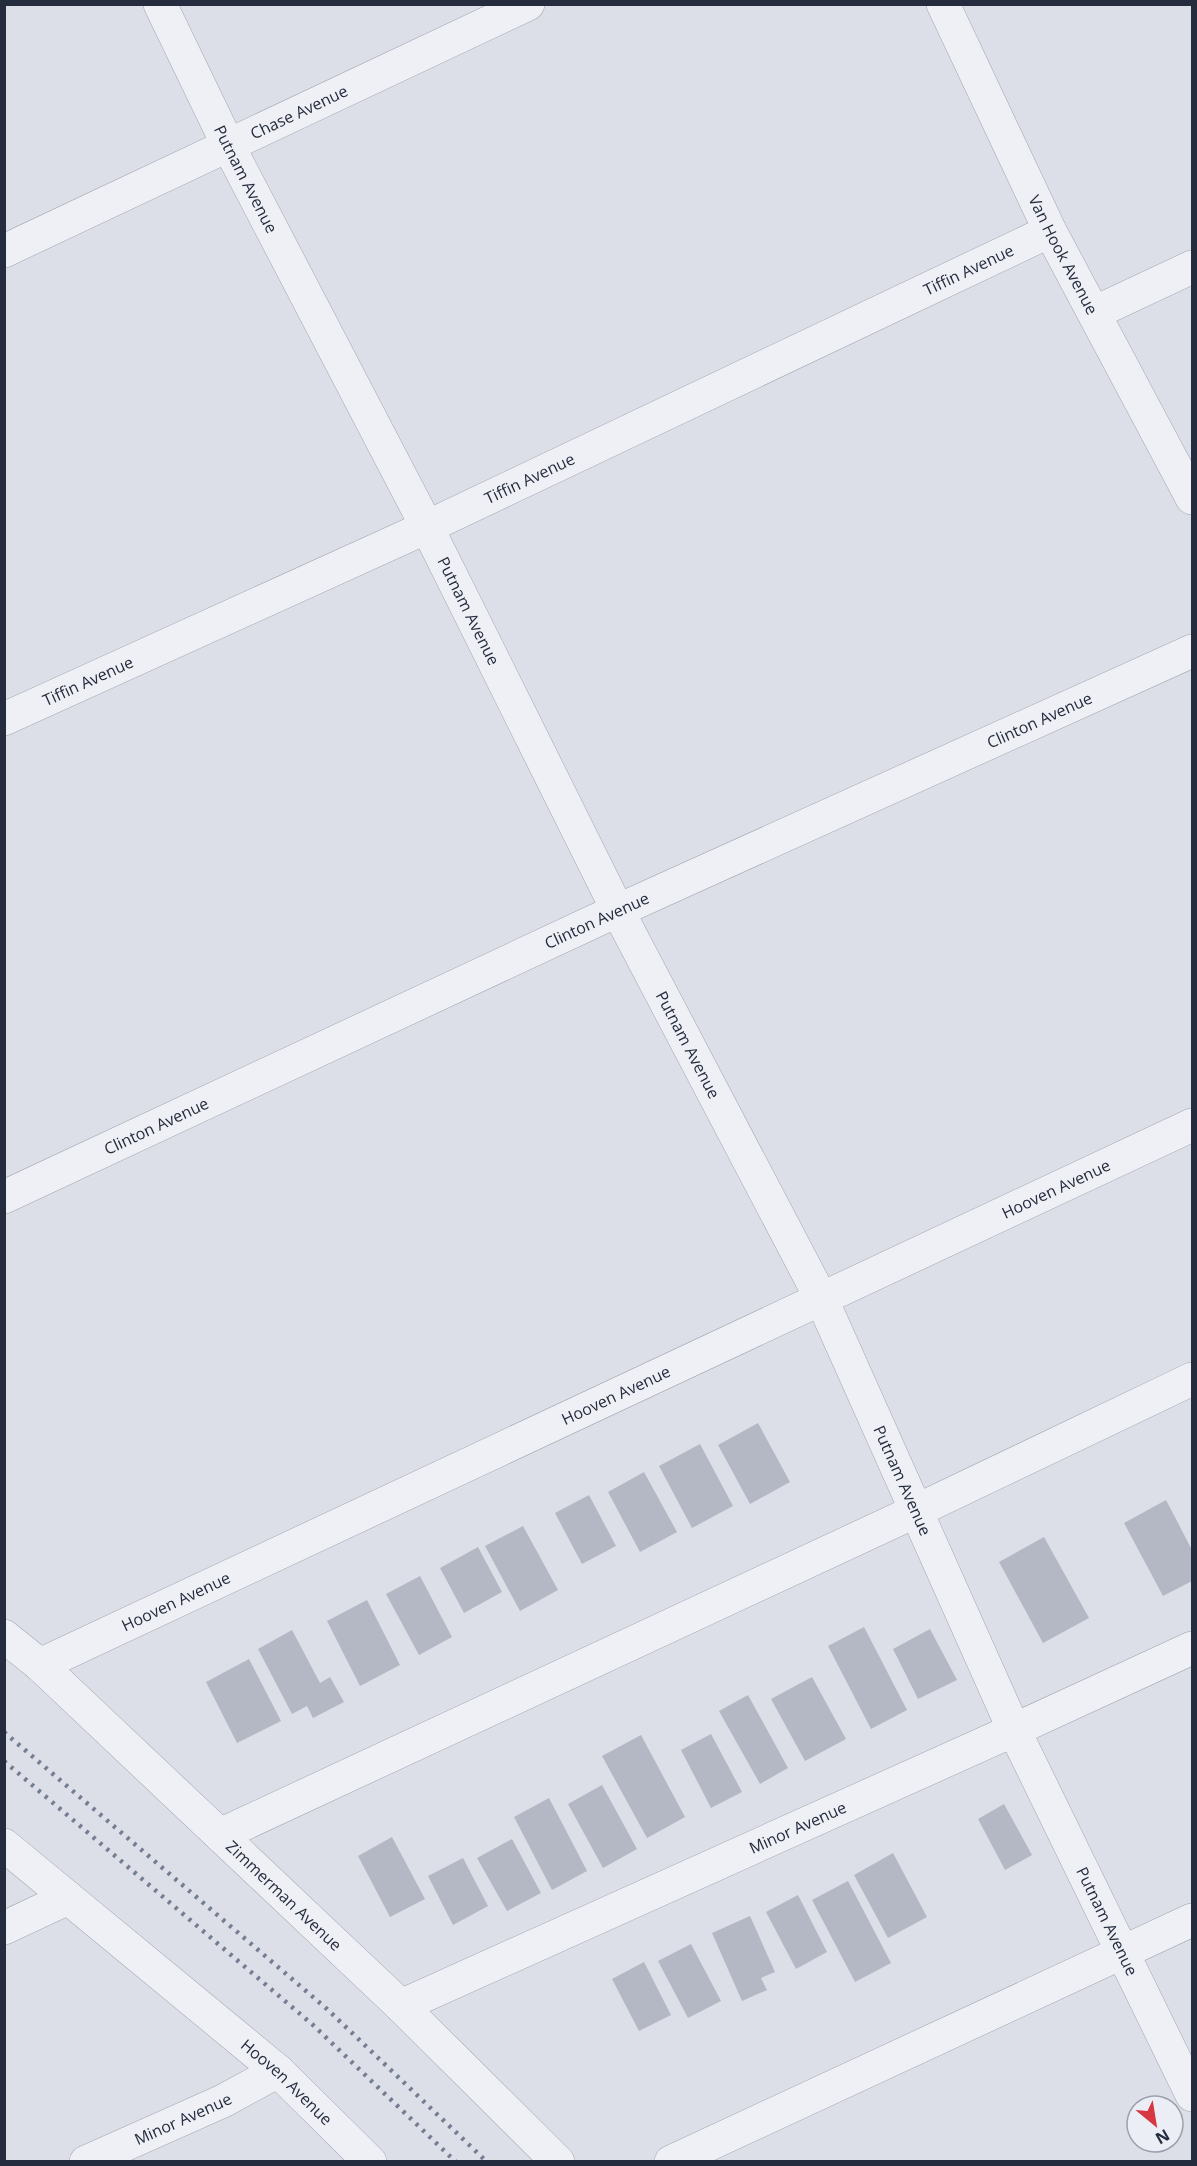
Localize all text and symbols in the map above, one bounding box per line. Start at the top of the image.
street label: Chase Avenue [247,80,351,144]
street label: Putnam Avenue [209,121,283,237]
street label: Van Hook Avenue [1023,191,1103,318]
street label: Tiffin Avenue [920,239,1017,301]
street label: Tiffin Avenue [481,447,578,509]
street label: Putnam Avenue [433,553,505,669]
street label: Tiffin Avenue [39,651,137,711]
street label: Clinton Avenue [983,687,1095,753]
street label: Clinton Avenue [541,887,653,954]
street label: Putnam Avenue [651,987,725,1102]
street label: Clinton Avenue [100,1092,212,1160]
street label: Hooven Avenue [998,1154,1114,1224]
street label: Hooven Avenue [558,1360,674,1430]
street label: Putnam Avenue [868,1422,937,1539]
street label: Hooven Avenue [118,1566,234,1636]
street label: Minor Avenue [746,1796,850,1859]
street label: Zimmerman Avenue [221,1835,347,1956]
street label: Putnam Avenue [1071,1863,1143,1979]
street label: Hooven Avenue [236,2034,337,2130]
street label: Minor Avenue [131,2087,235,2150]
north arrow [1125,2094,1185,2154]
text: N [1151,2124,1174,2150]

